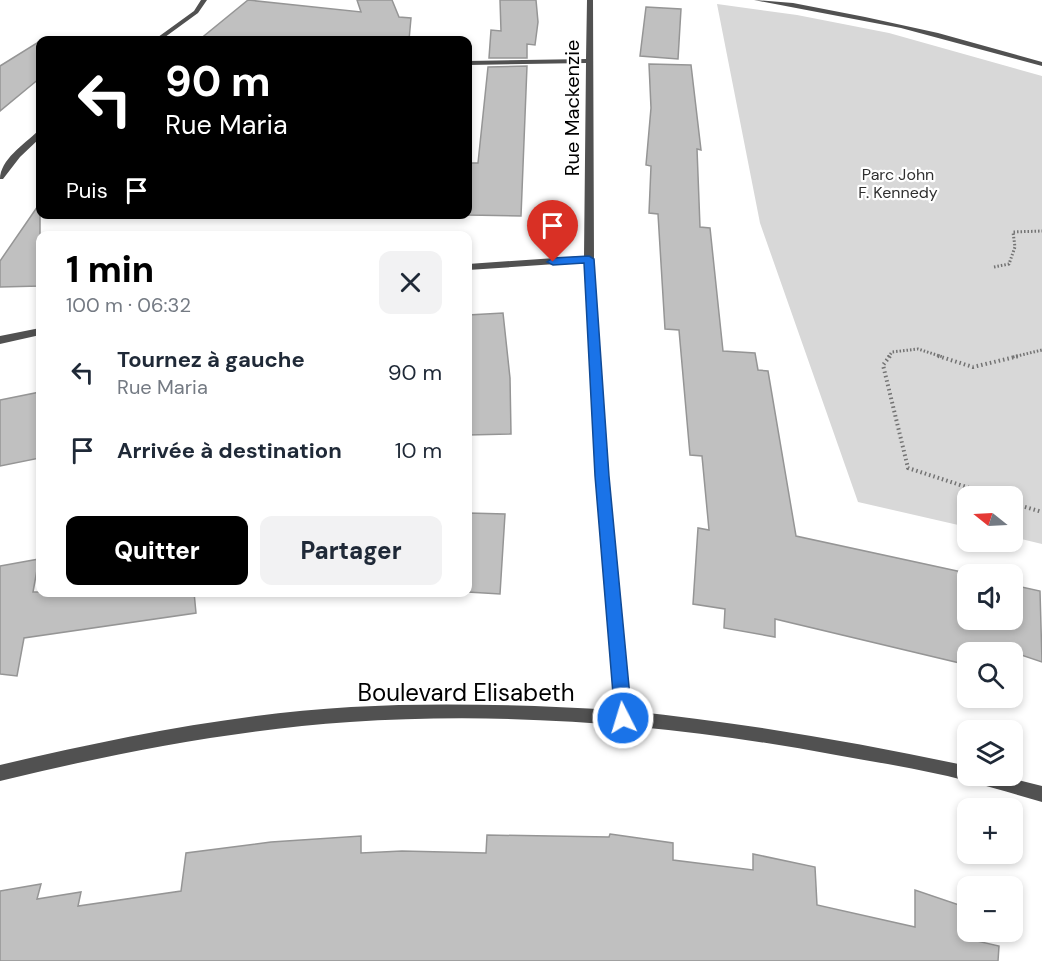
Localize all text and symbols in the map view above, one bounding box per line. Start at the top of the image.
street label: Rue Mackenzie [559,40,585,176]
text: 90 m [165,54,271,109]
icon: left [66,60,144,138]
text: Rue Maria [165,107,288,142]
park label: Parc John F. Kennedy [858,164,938,203]
icon: arrive [120,174,153,207]
text: Puis [66,176,108,205]
pin [527,200,578,262]
icon: arrive [536,209,569,242]
text: 1 min [66,246,154,293]
button: close [379,251,442,314]
text: 100 m · 06:32 [66,292,191,318]
text: Tournez à gauche [117,345,305,374]
icon: left [66,356,99,389]
text: 90 m [388,358,442,387]
text: Rue Maria [117,374,208,400]
icon: arrive [66,434,99,467]
text: Arrivée à destination [117,436,342,465]
text: 10 m [395,436,442,465]
north arrow [957,486,1023,552]
map controls [957,486,1023,942]
button: Quitter [66,516,248,585]
button: Partager [260,516,442,585]
button: sound [957,564,1023,630]
button: search [957,642,1023,708]
street label: Boulevard Elisabeth [357,677,575,708]
position arrow [591,686,655,750]
button: layers [957,720,1023,786]
button: + [957,798,1023,864]
button: − [957,876,1023,942]

